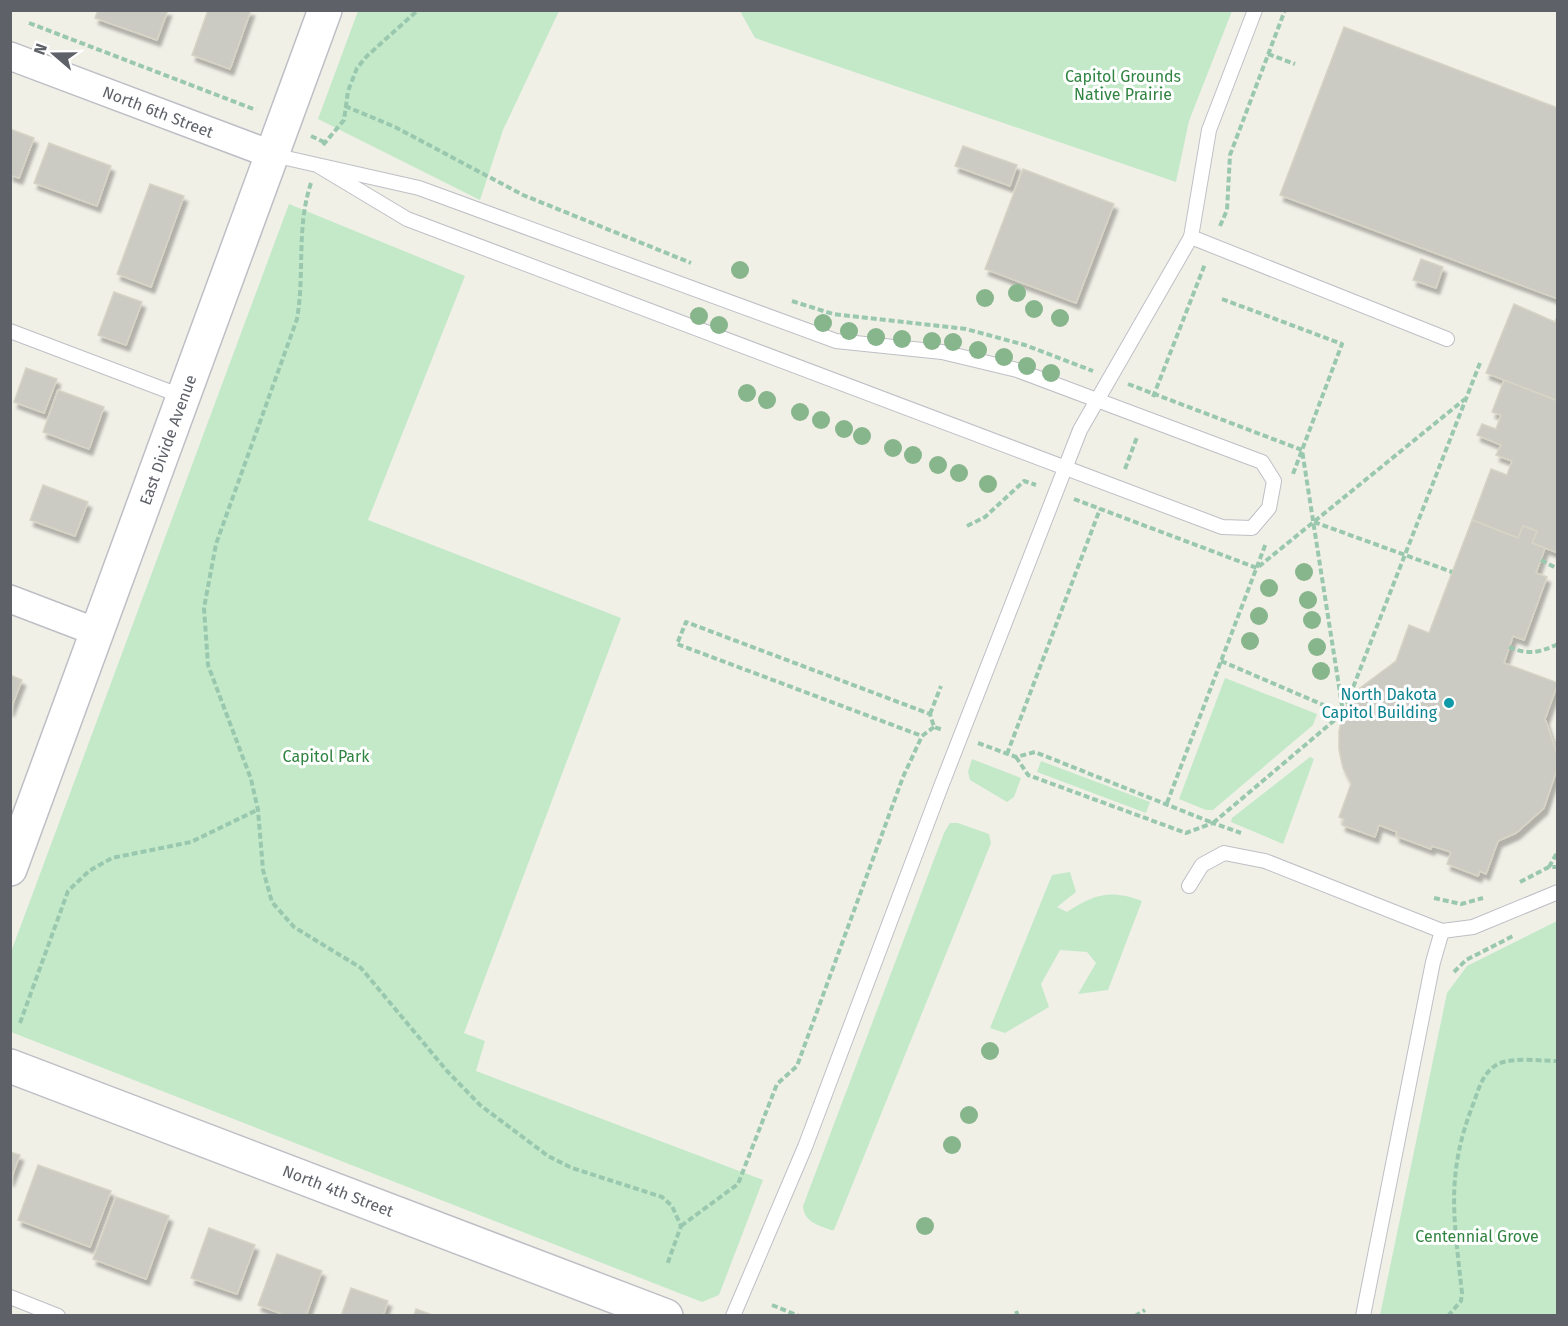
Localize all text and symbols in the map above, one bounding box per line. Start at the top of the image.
north arrow [24,24,84,84]
text: N [30,41,51,57]
park label: Capitol Grounds Native Prairie [1065,67,1181,104]
street label: North 6th Street [100,82,216,142]
street label: East Divide Avenue [136,372,200,508]
place label: North Dakota Capitol Building [1322,685,1438,722]
marker: North Dakota Capitol Building [1442,696,1456,710]
park label: Capitol Park [283,747,370,766]
street label: North 4th Street [280,1161,396,1221]
park label: Centennial Grove [1415,1227,1539,1246]

